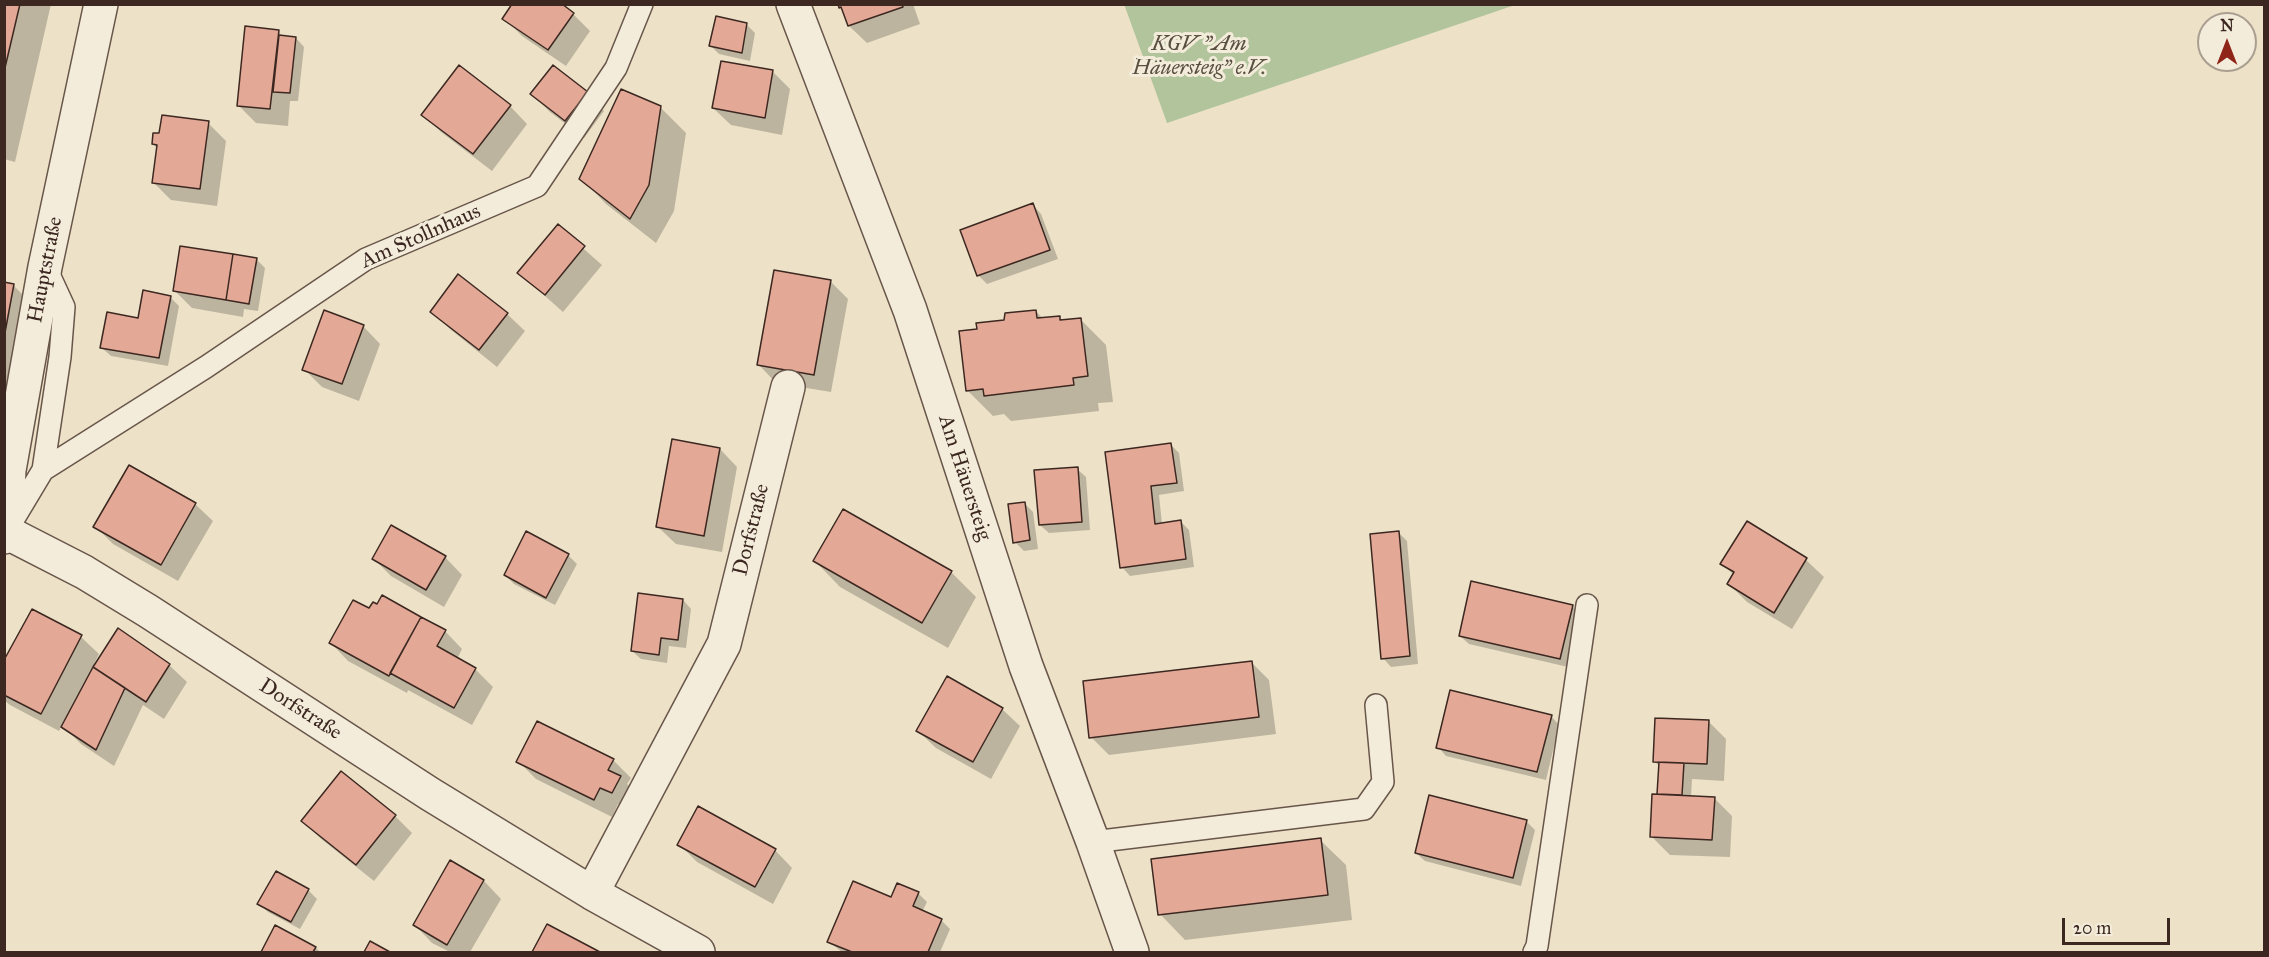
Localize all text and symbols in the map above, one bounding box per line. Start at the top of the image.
north arrow [2197,12,2257,72]
text: N [2220,16,2234,35]
park label: KGV "Am Häuersteig" e.V. [1132,32,1266,82]
street label: Am Stollnhaus [357,199,485,275]
street label: Hauptstraße [23,215,69,325]
street label: Am Häuersteig [932,412,996,544]
street label: Dorfstraße [728,482,776,578]
street label: Dorfstraße [254,674,346,746]
scale bar [2065,906,2173,944]
text: 20 m [2073,917,2111,939]

